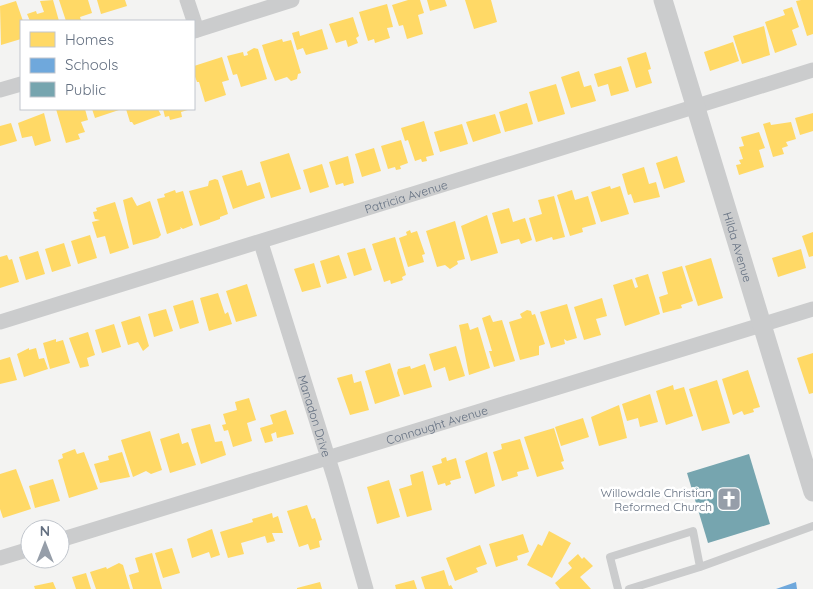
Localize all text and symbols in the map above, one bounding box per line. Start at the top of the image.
legend [20,20,195,110]
text: Homes [65,30,114,49]
text: Schools [65,55,118,74]
text: Public [65,80,106,99]
street label: Patricia Avenue [363,176,449,216]
street label: Hilda Avenue [720,210,756,284]
street label: Manadon Drive [295,373,335,459]
street label: Connaught Avenue [384,402,490,447]
place label: Willowdale Christian Reformed Church [601,485,712,514]
church icon: Willowdale Christian Reformed Church [716,486,742,512]
north arrow [20,519,70,569]
text: N [40,522,50,540]

